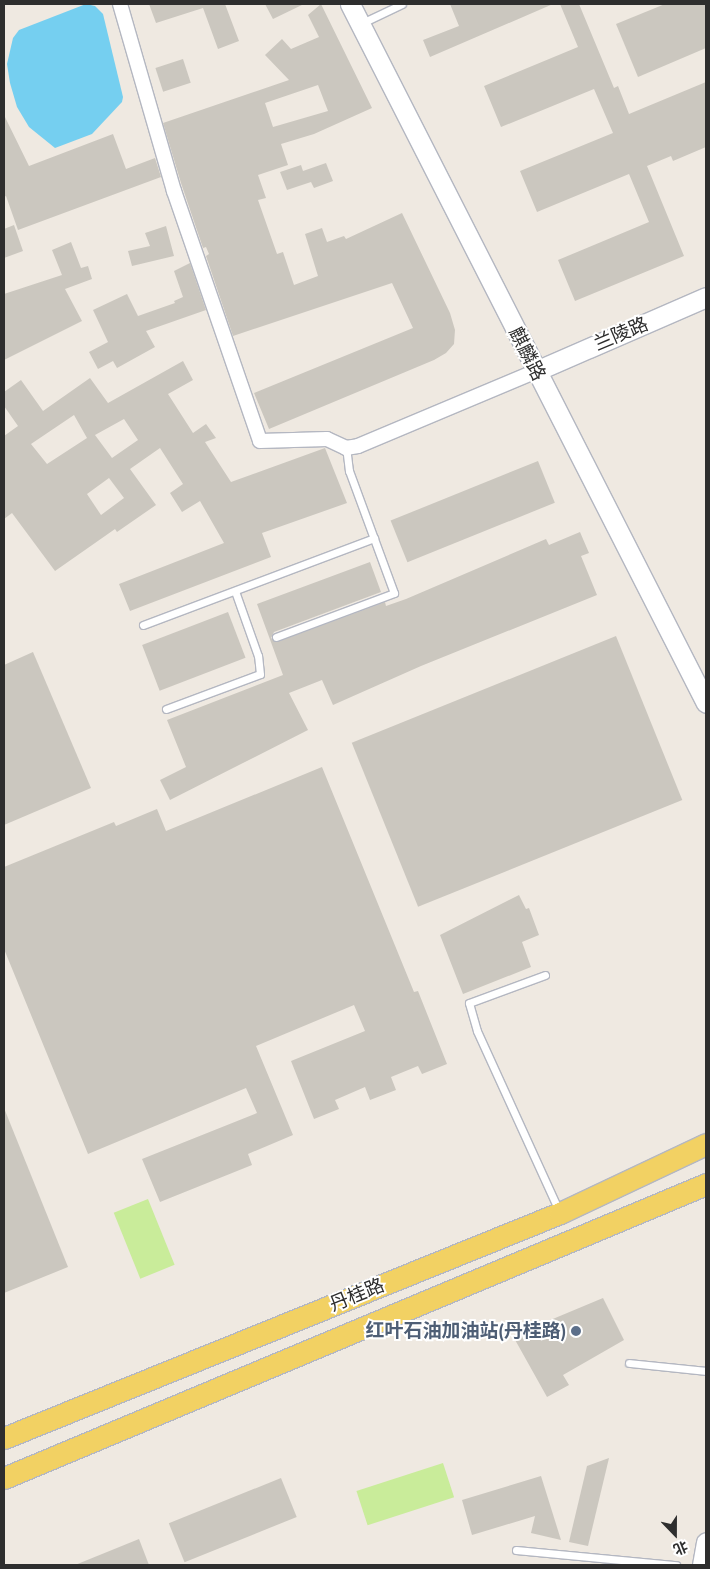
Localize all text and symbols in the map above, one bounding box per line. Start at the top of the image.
street label: 兰陵路 [590,312,652,356]
street label: 麒麟路 [504,323,550,385]
street label: 丹桂路 [326,1274,388,1316]
place label: 红叶石油加油站(丹桂路) [365,1320,566,1342]
marker: 红叶石油加油站(丹桂路) [570,1325,582,1337]
north arrow [650,1509,700,1559]
text: 北 [671,1537,690,1559]

